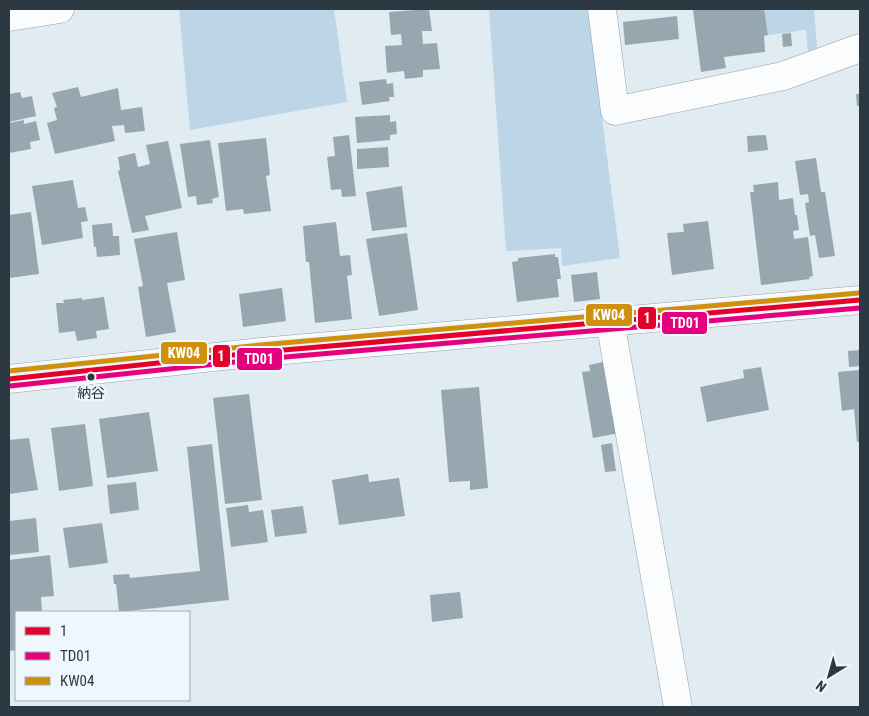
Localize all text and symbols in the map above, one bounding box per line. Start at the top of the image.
line badge: KW04 [585,303,633,327]
line badge: 1 [637,306,657,330]
text: KW04 [593,307,625,323]
text: 1 [643,310,651,326]
line badge: TD01 [661,311,708,335]
text: TD01 [670,315,700,331]
line badge: KW04 [160,341,208,365]
line badge: 1 [212,344,231,368]
text: KW04 [168,345,200,361]
line badge: TD01 [236,347,283,371]
text: 1 [217,348,225,364]
text: TD01 [244,351,274,367]
marker: 納谷 [86,372,96,382]
place label: 納谷 [77,385,105,401]
legend [15,611,190,701]
text: 1 [60,622,67,640]
text: TD01 [60,647,91,665]
north arrow [804,651,854,701]
text: KW04 [60,672,94,690]
text: N [813,677,829,695]

